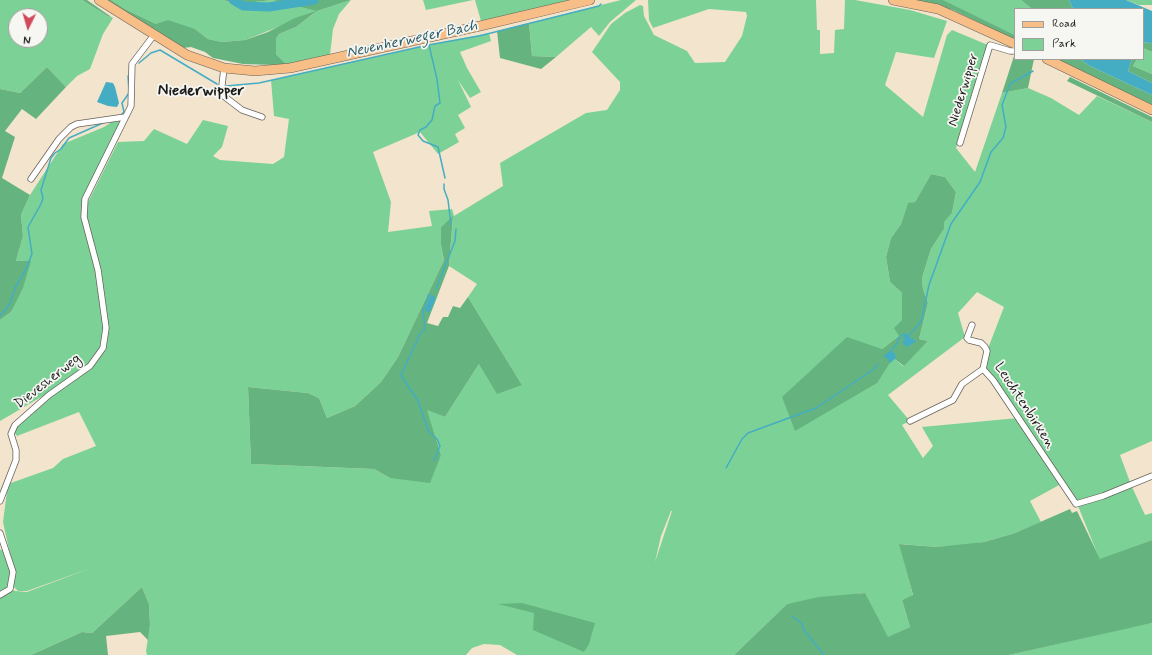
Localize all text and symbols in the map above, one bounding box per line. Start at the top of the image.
north arrow [8,8,48,48]
legend [1014,8,1144,60]
text: Road [1052,16,1076,32]
water label: Neuenherweger Bach [345,17,479,63]
text: N [23,32,31,46]
text: Park [1052,36,1076,52]
street label: Niederwipper [945,51,983,129]
district label: Niederwipper [158,82,244,102]
street label: Dievesherweg [11,351,85,413]
street label: Leuchtenbirken [990,360,1058,452]

